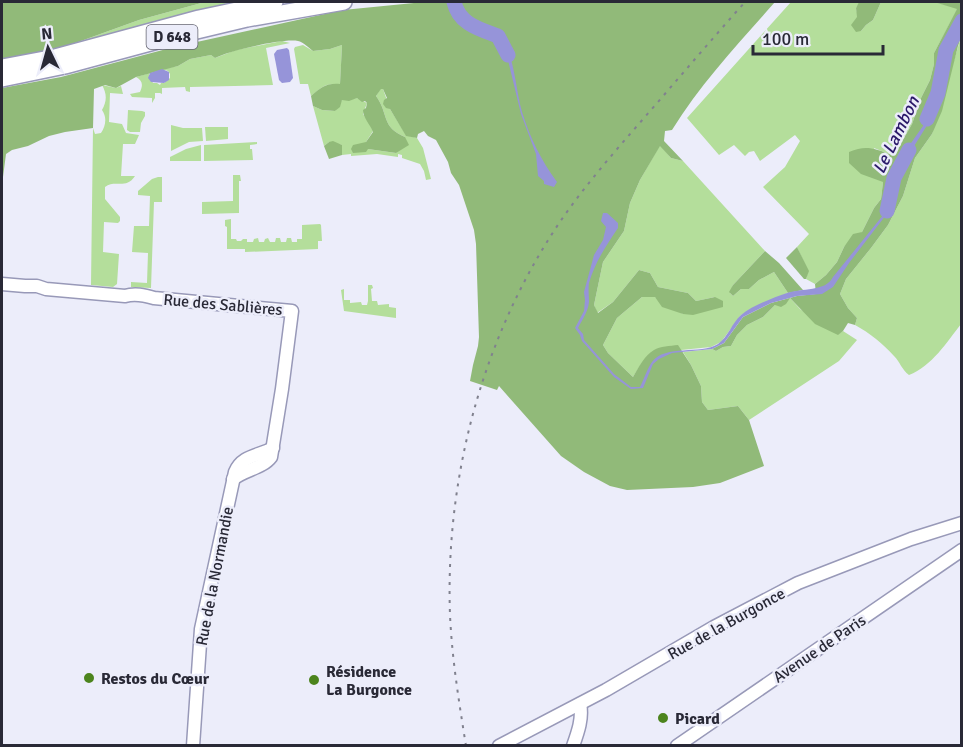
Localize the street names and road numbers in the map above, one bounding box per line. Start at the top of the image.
road number: D 648 [146,25,198,49]
street label: Rue des Sablières [163,290,283,320]
street label: Rue de la Normandie [192,505,238,647]
street label: Rue de la Burgonce [664,583,789,664]
street label: Avenue de Paris [769,610,870,687]

